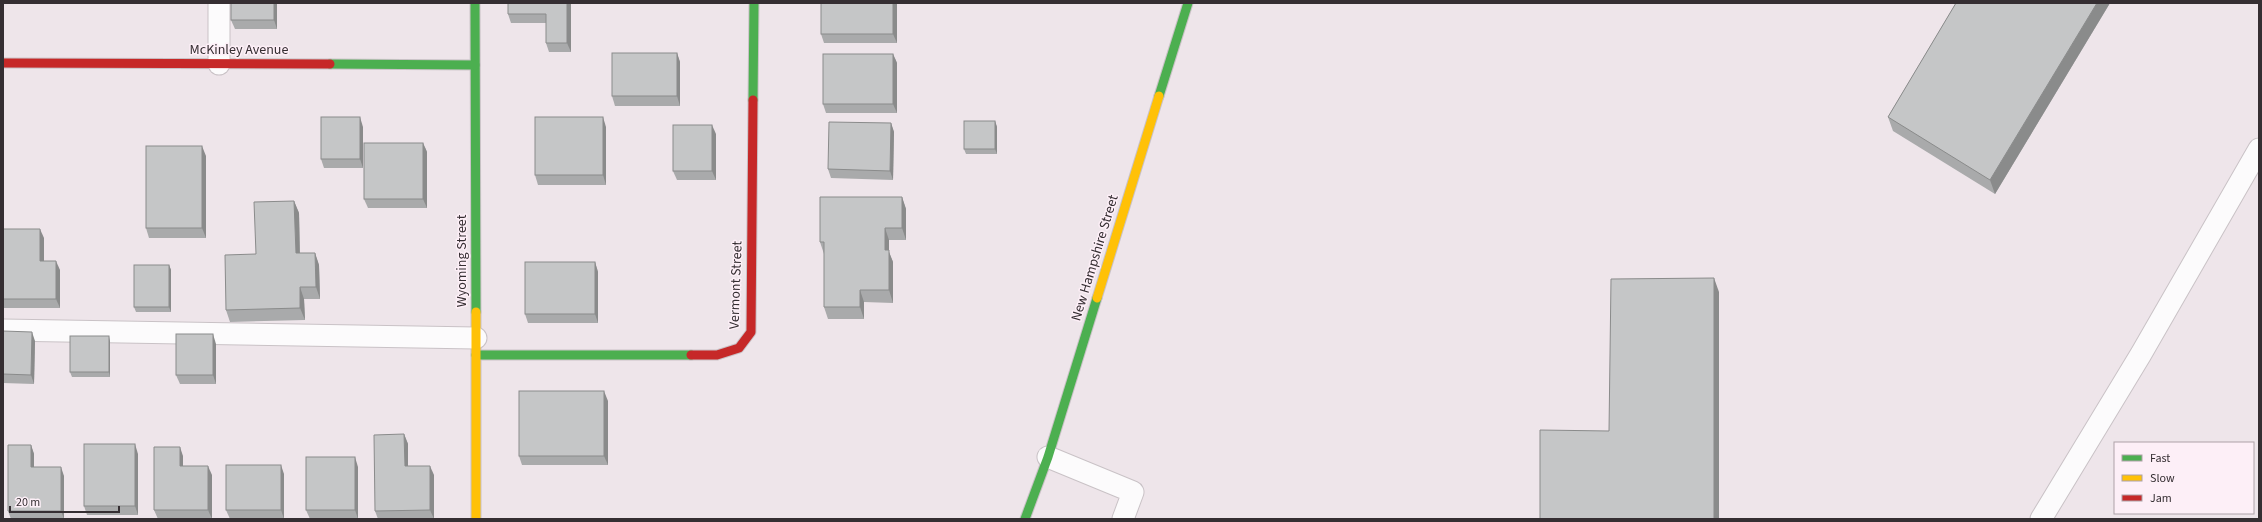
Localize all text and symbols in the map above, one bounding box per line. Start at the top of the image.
street label: McKinley Avenue [190,40,288,60]
street label: New Hampshire Street [1066,192,1124,324]
street label: Wyoming Street [452,214,472,307]
street label: Vermont Street [724,240,748,329]
legend [2114,442,2254,514]
text: Fast [2150,450,2170,467]
text: Slow [2150,470,2175,487]
scale bar [10,488,119,514]
text: Jam [2150,490,2172,507]
text: 20 m [16,494,40,511]

